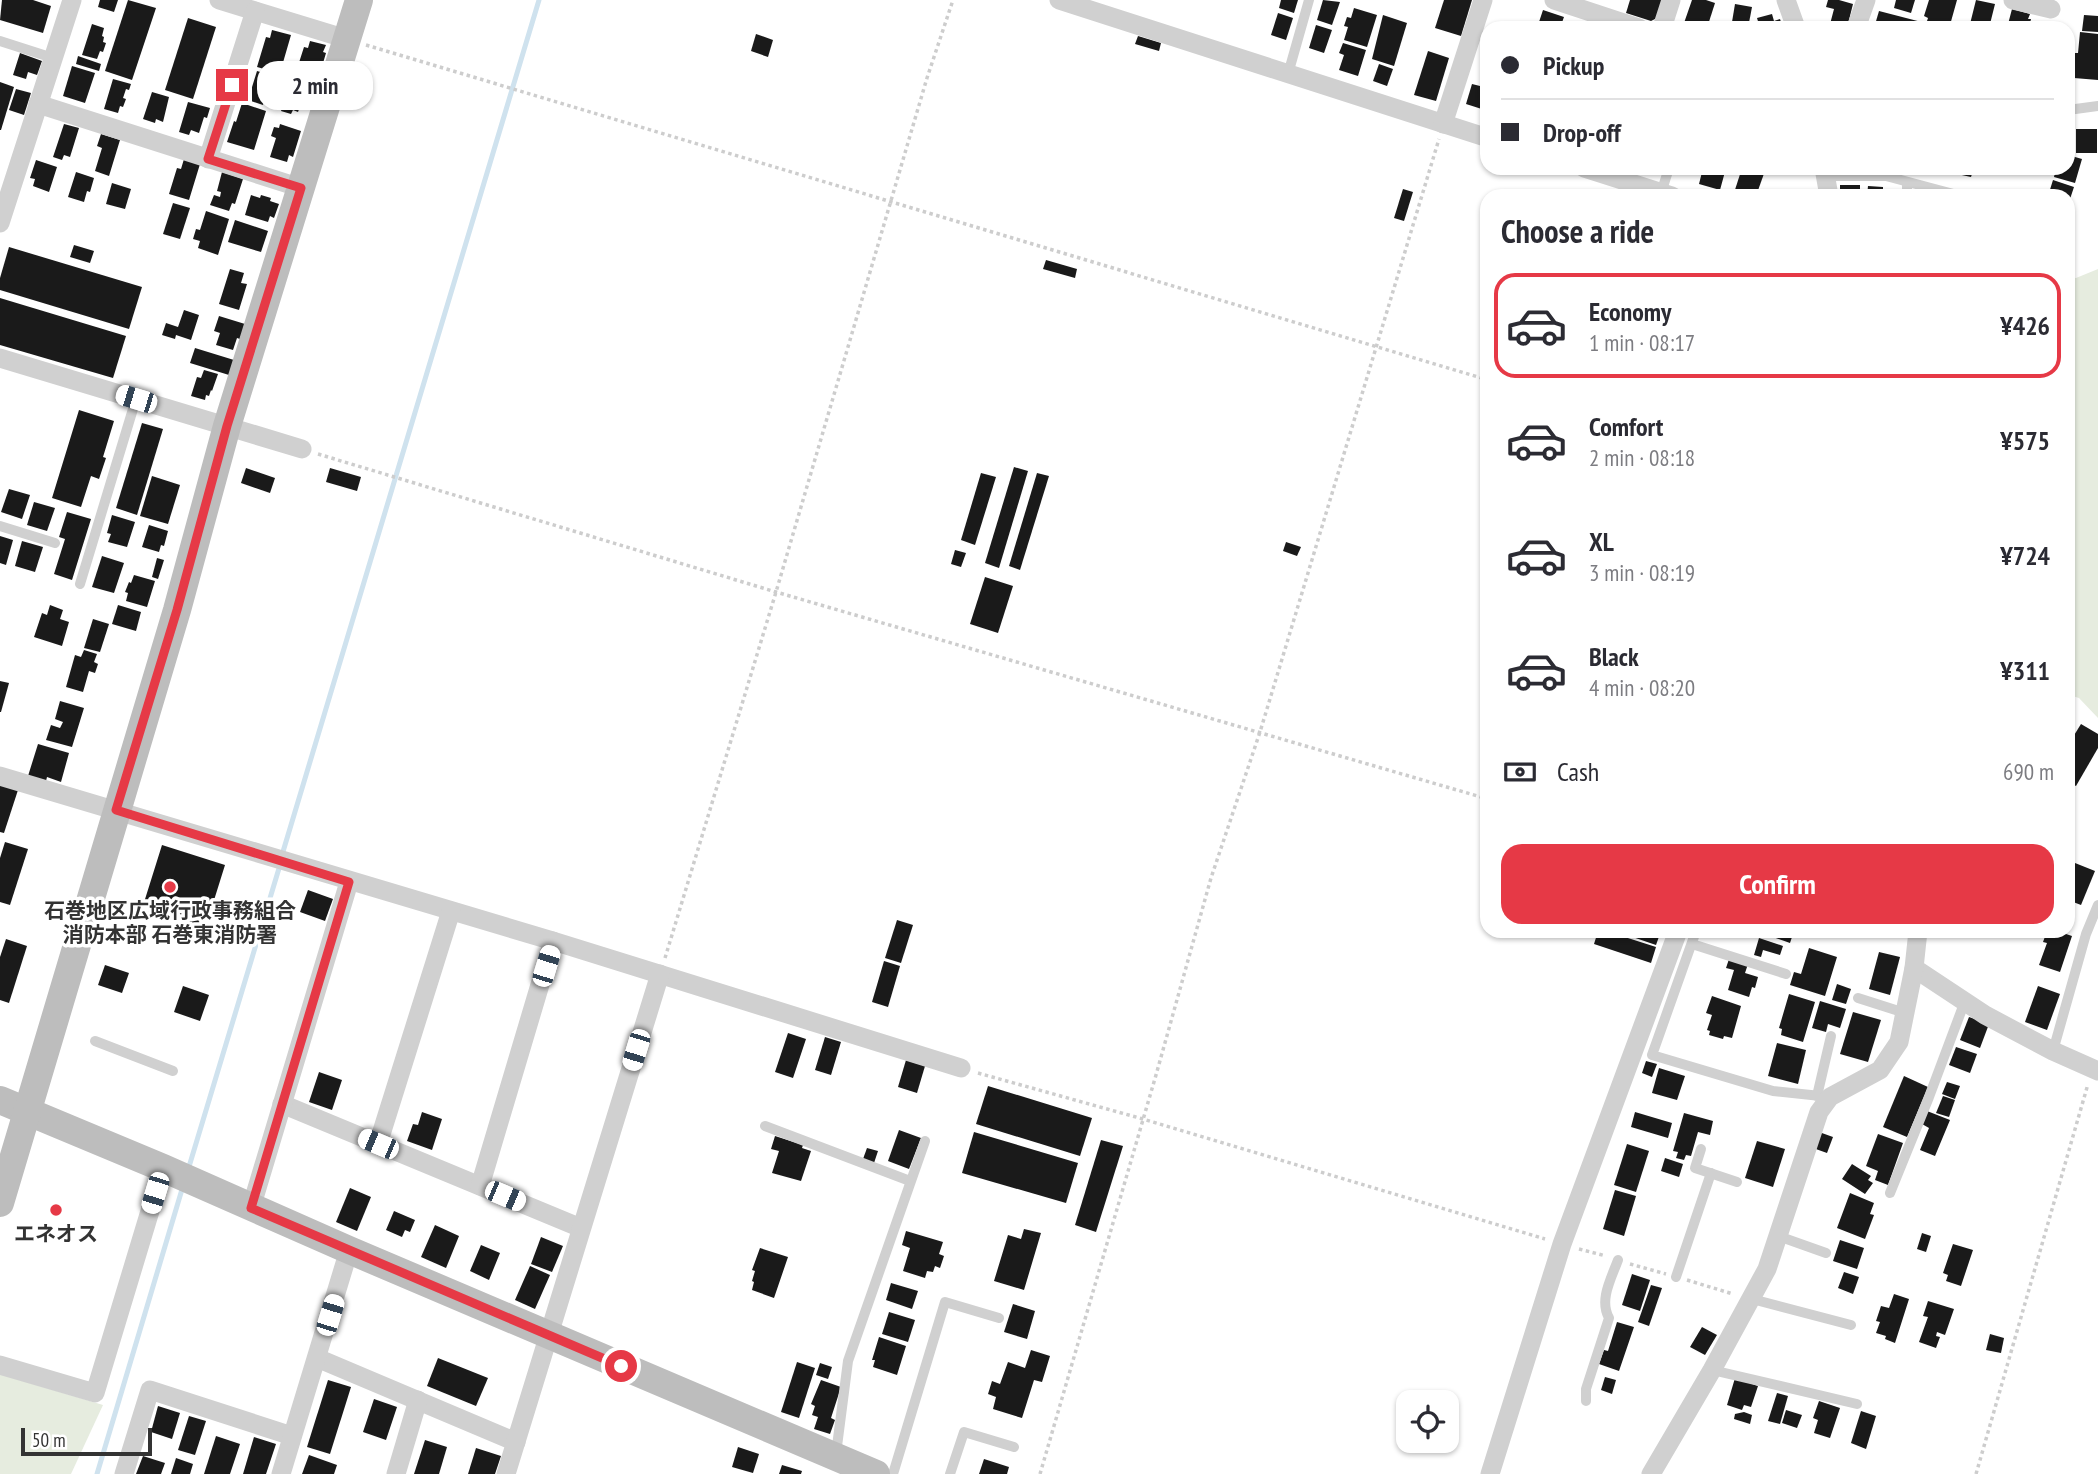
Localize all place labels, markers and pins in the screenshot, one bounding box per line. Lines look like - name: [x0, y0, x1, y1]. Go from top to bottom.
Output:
- marker: 石巻地区広域行政事務組合 消防本部 石巻東消防署: [162, 879, 178, 895]
- place label: 石巻地区広域行政事務組合 消防本部 石巻東消防署: [44, 897, 296, 948]
- marker: エネオス: [48, 1202, 64, 1218]
- place label: エネオス: [14, 1220, 98, 1247]

